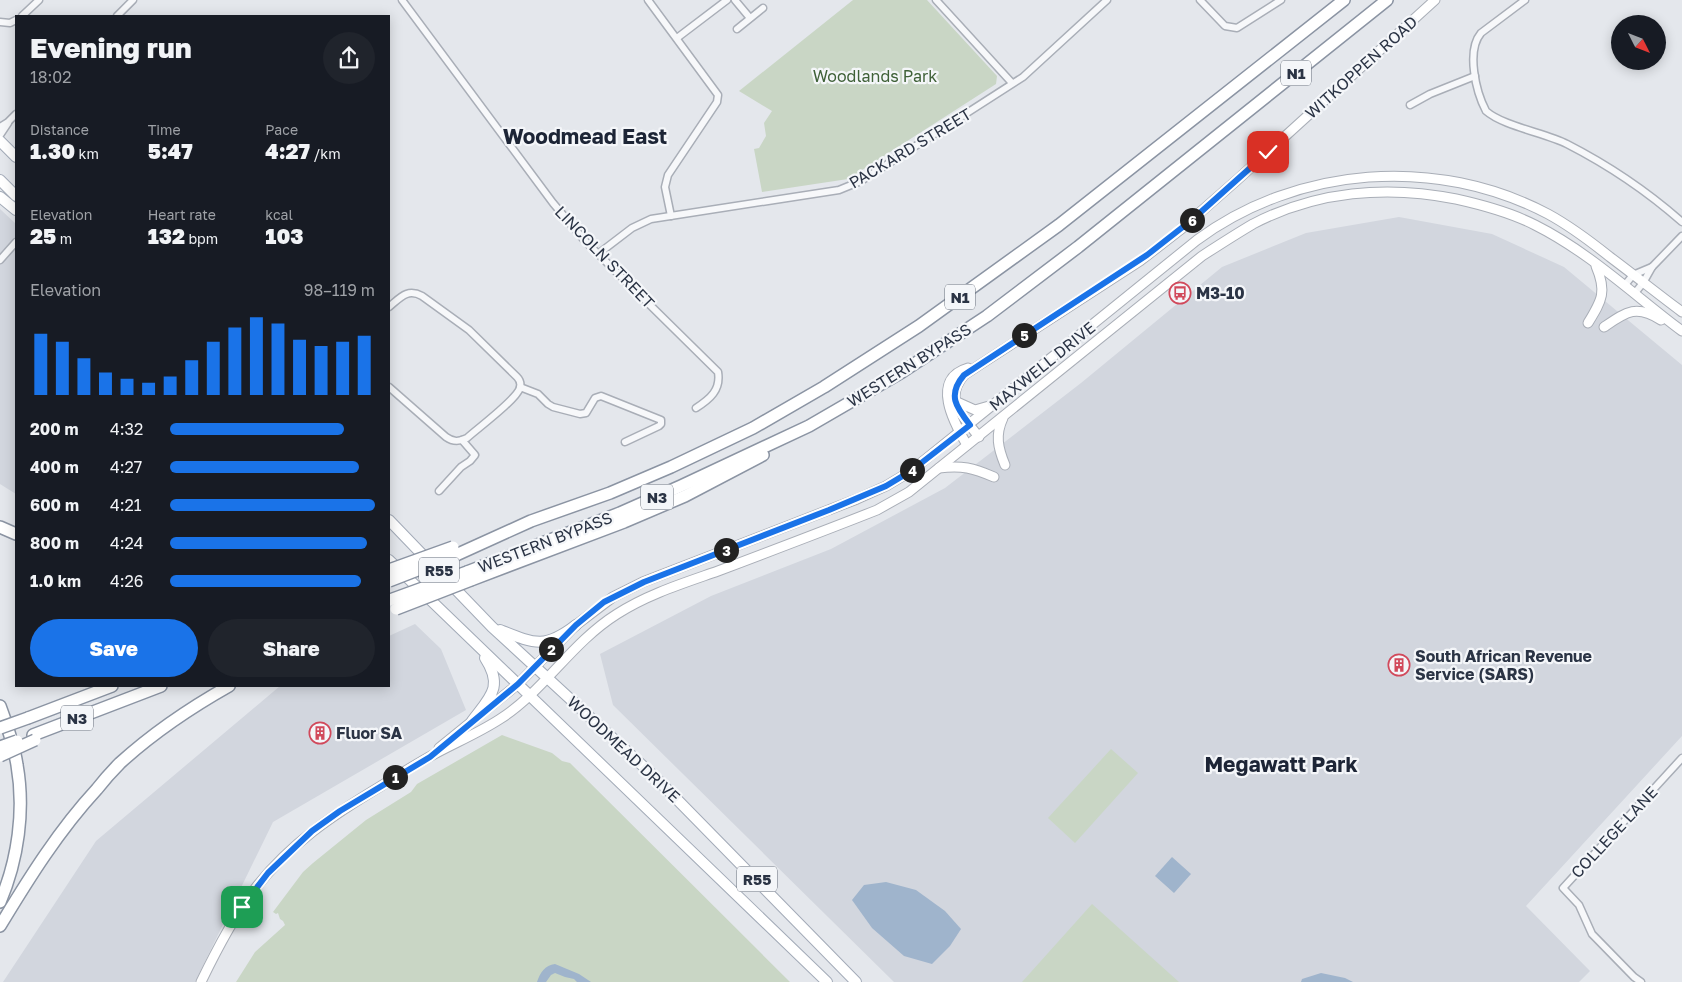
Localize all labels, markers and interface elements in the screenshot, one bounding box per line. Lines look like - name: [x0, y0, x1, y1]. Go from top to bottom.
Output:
- street label: WITKOPPEN ROAD: [1301, 11, 1421, 123]
- north arrow: [1611, 15, 1666, 70]
- map controls: [1611, 15, 1666, 70]
- text: Evening run: [30, 31, 192, 64]
- button: share: [323, 32, 375, 84]
- road number: N1: [1281, 60, 1311, 86]
- park label: Woodlands Park: [813, 66, 937, 86]
- text: 18:02: [30, 67, 72, 87]
- street label: PACKARD STREET: [845, 104, 975, 192]
- text: Distance: [30, 121, 89, 138]
- text: Time: [148, 121, 181, 138]
- text: Pace: [265, 121, 298, 138]
- district label: Woodmead East: [503, 123, 667, 149]
- pin: [1247, 131, 1289, 173]
- text: 1.30: [30, 138, 75, 164]
- text: 5:47: [148, 138, 193, 164]
- text: 4:27: [265, 138, 310, 164]
- icon: check: [1254, 138, 1282, 166]
- text: km: [75, 145, 99, 162]
- text: /km: [310, 145, 341, 162]
- street label: LINCOLN STREET: [551, 202, 659, 312]
- text: Elevation: [30, 206, 92, 223]
- text: Heart rate: [148, 206, 216, 223]
- text: kcal: [265, 206, 293, 223]
- pin: 6: [1180, 208, 1204, 232]
- text: 6: [1188, 212, 1197, 229]
- text: 25: [30, 223, 56, 249]
- text: 132: [148, 223, 185, 249]
- text: 103: [265, 223, 304, 249]
- text: m: [56, 230, 72, 247]
- text: bpm: [185, 230, 218, 247]
- text: Elevation: [30, 280, 101, 300]
- text: 98–119 m: [304, 280, 375, 300]
- bus stop icon: M3-10: [1168, 281, 1192, 305]
- place label: M3-10: [1196, 283, 1245, 303]
- road number: N1: [945, 284, 975, 310]
- street label: MAXWELL DRIVE: [985, 317, 1099, 415]
- street label: WESTERN BYPASS: [843, 319, 975, 411]
- pin: 5: [1012, 322, 1036, 348]
- text: 5: [1020, 327, 1029, 344]
- text: 200 m: [30, 419, 79, 439]
- text: 4:32: [110, 419, 143, 439]
- text: 400 m: [30, 457, 79, 477]
- text: 4:27: [110, 457, 142, 477]
- pin: 4: [900, 458, 924, 482]
- text: 4: [908, 462, 917, 479]
- road number: N3: [641, 484, 673, 510]
- text: 600 m: [30, 495, 79, 515]
- text: 4:21: [110, 495, 142, 515]
- street label: WESTERN BYPASS: [475, 507, 615, 577]
- text: 800 m: [30, 533, 79, 553]
- text: 4:24: [110, 533, 144, 553]
- pin: 3: [714, 538, 738, 562]
- text: 3: [722, 542, 731, 559]
- road number: R55: [419, 558, 459, 582]
- text: 1.0 km: [30, 571, 81, 591]
- text: 4:26: [110, 571, 144, 591]
- button: Save: [30, 619, 198, 677]
- button: Share: [208, 619, 375, 677]
- pin: 2: [538, 636, 564, 662]
- text: 2: [547, 641, 556, 658]
- place label: South African Revenue Service (SARS): [1415, 646, 1592, 684]
- building icon: South African Revenue Service (SARS): [1387, 653, 1411, 677]
- street label: WOODMEAD DRIVE: [563, 692, 685, 806]
- road number: N3: [61, 706, 93, 730]
- building icon: Fluor SA: [308, 721, 332, 745]
- place label: Fluor SA: [336, 723, 403, 743]
- district label: Megawatt Park: [1204, 751, 1358, 777]
- pin: 1: [382, 764, 408, 790]
- text: 1: [392, 769, 399, 786]
- street label: COLLEGE LANE: [1566, 782, 1662, 882]
- road number: R55: [737, 866, 777, 892]
- pin: [221, 886, 263, 928]
- icon: arrive: [228, 893, 256, 921]

